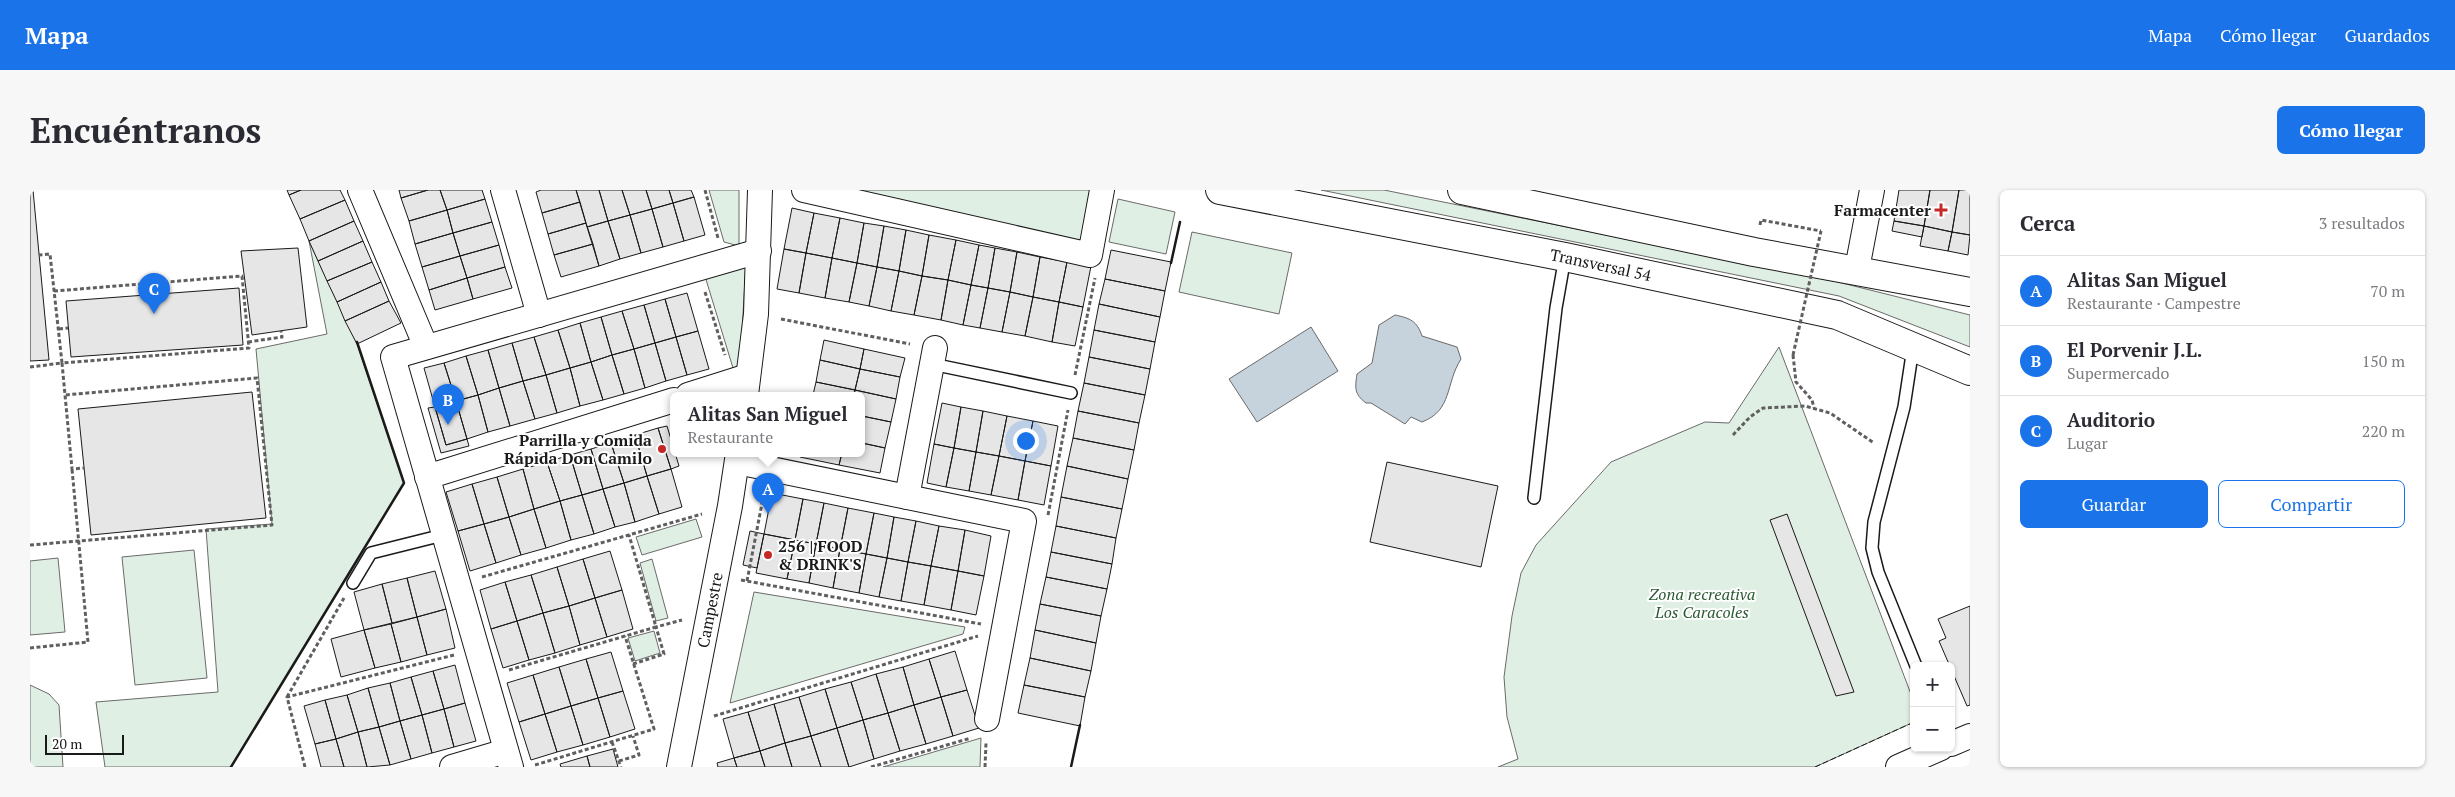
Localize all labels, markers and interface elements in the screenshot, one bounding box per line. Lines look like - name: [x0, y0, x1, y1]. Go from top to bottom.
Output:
- text: Mapa: [25, 19, 89, 51]
- text: Mapa: [2148, 23, 2192, 47]
- text: Cómo llegar: [2220, 23, 2316, 47]
- text: Guardados: [2344, 23, 2430, 47]
- button: Cómo llegar: [2277, 106, 2425, 154]
- text: Encuéntranos: [30, 107, 261, 153]
- place label: Farmacenter: [1834, 199, 1931, 221]
- marker: Farmacenter: [1935, 204, 1947, 216]
- text: Cerca: [2020, 209, 2075, 237]
- text: 3 resultados: [2319, 212, 2405, 234]
- street label: Transversal 54: [1548, 243, 1654, 286]
- text: Alitas San Miguel: [2067, 267, 2227, 292]
- pin: C: [138, 273, 170, 314]
- text: A: [2030, 280, 2042, 302]
- text: 70 m: [2370, 280, 2405, 302]
- text: Restaurante · Campestre: [2067, 292, 2241, 314]
- text: El Porvenir J.L.: [2067, 337, 2202, 362]
- text: B: [2031, 350, 2041, 372]
- text: 150 m: [2362, 350, 2405, 372]
- text: Supermercado: [2067, 362, 2169, 384]
- pin: B: [432, 384, 464, 425]
- popup: [670, 392, 865, 457]
- text: Alitas San Miguel: [688, 401, 847, 426]
- text: Auditorio: [2067, 407, 2155, 432]
- text: C: [2031, 420, 2041, 442]
- text: 220 m: [2362, 420, 2405, 442]
- text: Restaurante: [688, 426, 773, 448]
- your location: [1013, 428, 1039, 454]
- place label: Parrilla y Comida Rápida Don Camilo: [504, 429, 652, 469]
- text: Lugar: [2067, 432, 2108, 454]
- marker: Parrilla y Comida Rápida Don Camilo: [656, 443, 668, 455]
- pin: A: [752, 473, 784, 514]
- button: Guardar: [2020, 480, 2208, 528]
- button: Compartir: [2218, 480, 2405, 528]
- place label: 256 | FOOD & DRINK'S: [778, 535, 863, 575]
- marker: 256 | FOOD & DRINK'S: [762, 549, 774, 561]
- street label: Campestre: [692, 570, 728, 650]
- park label: Zona recreativa Los Caracoles: [1649, 583, 1755, 623]
- map controls: [1910, 662, 1955, 752]
- button: +: [1910, 662, 1955, 707]
- button: −: [1910, 707, 1955, 752]
- scale bar: [45, 732, 124, 755]
- text: 20 m: [52, 734, 82, 753]

